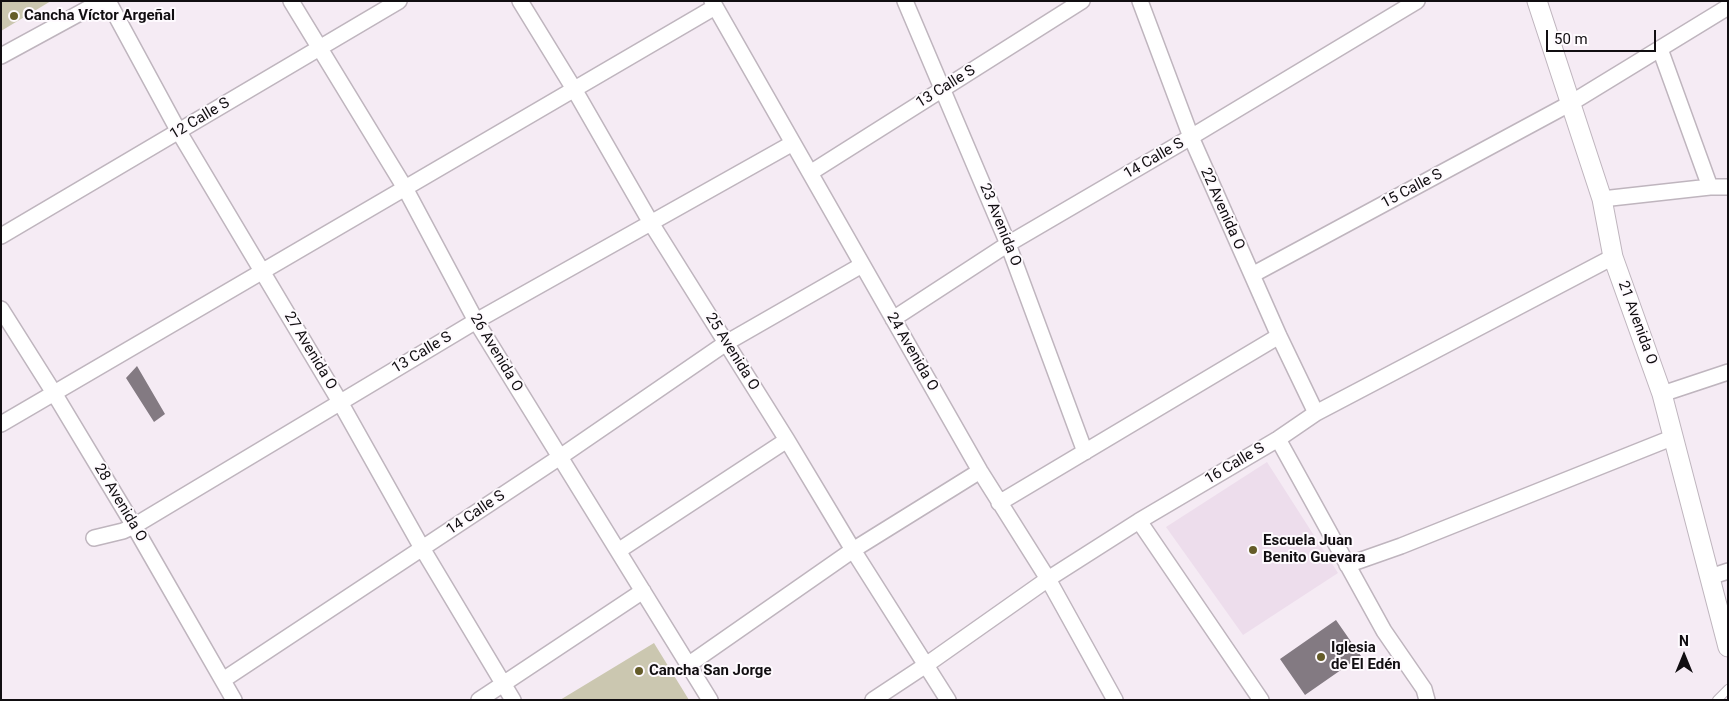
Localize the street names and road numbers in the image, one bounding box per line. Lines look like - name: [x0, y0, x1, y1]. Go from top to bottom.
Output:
- street label: 13 Calle S: [913, 62, 979, 112]
- street label: 12 Calle S: [167, 94, 233, 144]
- street label: 14 Calle S: [1121, 135, 1187, 183]
- street label: 22 Avenida O: [1196, 165, 1248, 253]
- street label: 15 Calle S: [1378, 165, 1446, 213]
- street label: 23 Avenida O: [975, 181, 1025, 269]
- street label: 21 Avenida O: [1614, 279, 1660, 367]
- street label: 27 Avenida O: [280, 309, 340, 393]
- street label: 25 Avenida O: [701, 310, 763, 394]
- street label: 24 Avenida O: [882, 310, 942, 394]
- street label: 26 Avenida O: [466, 311, 526, 395]
- street label: 13 Calle S: [389, 328, 455, 378]
- street label: 16 Calle S: [1202, 439, 1268, 489]
- street label: 28 Avenida O: [90, 461, 150, 545]
- street label: 14 Calle S: [443, 487, 509, 539]

